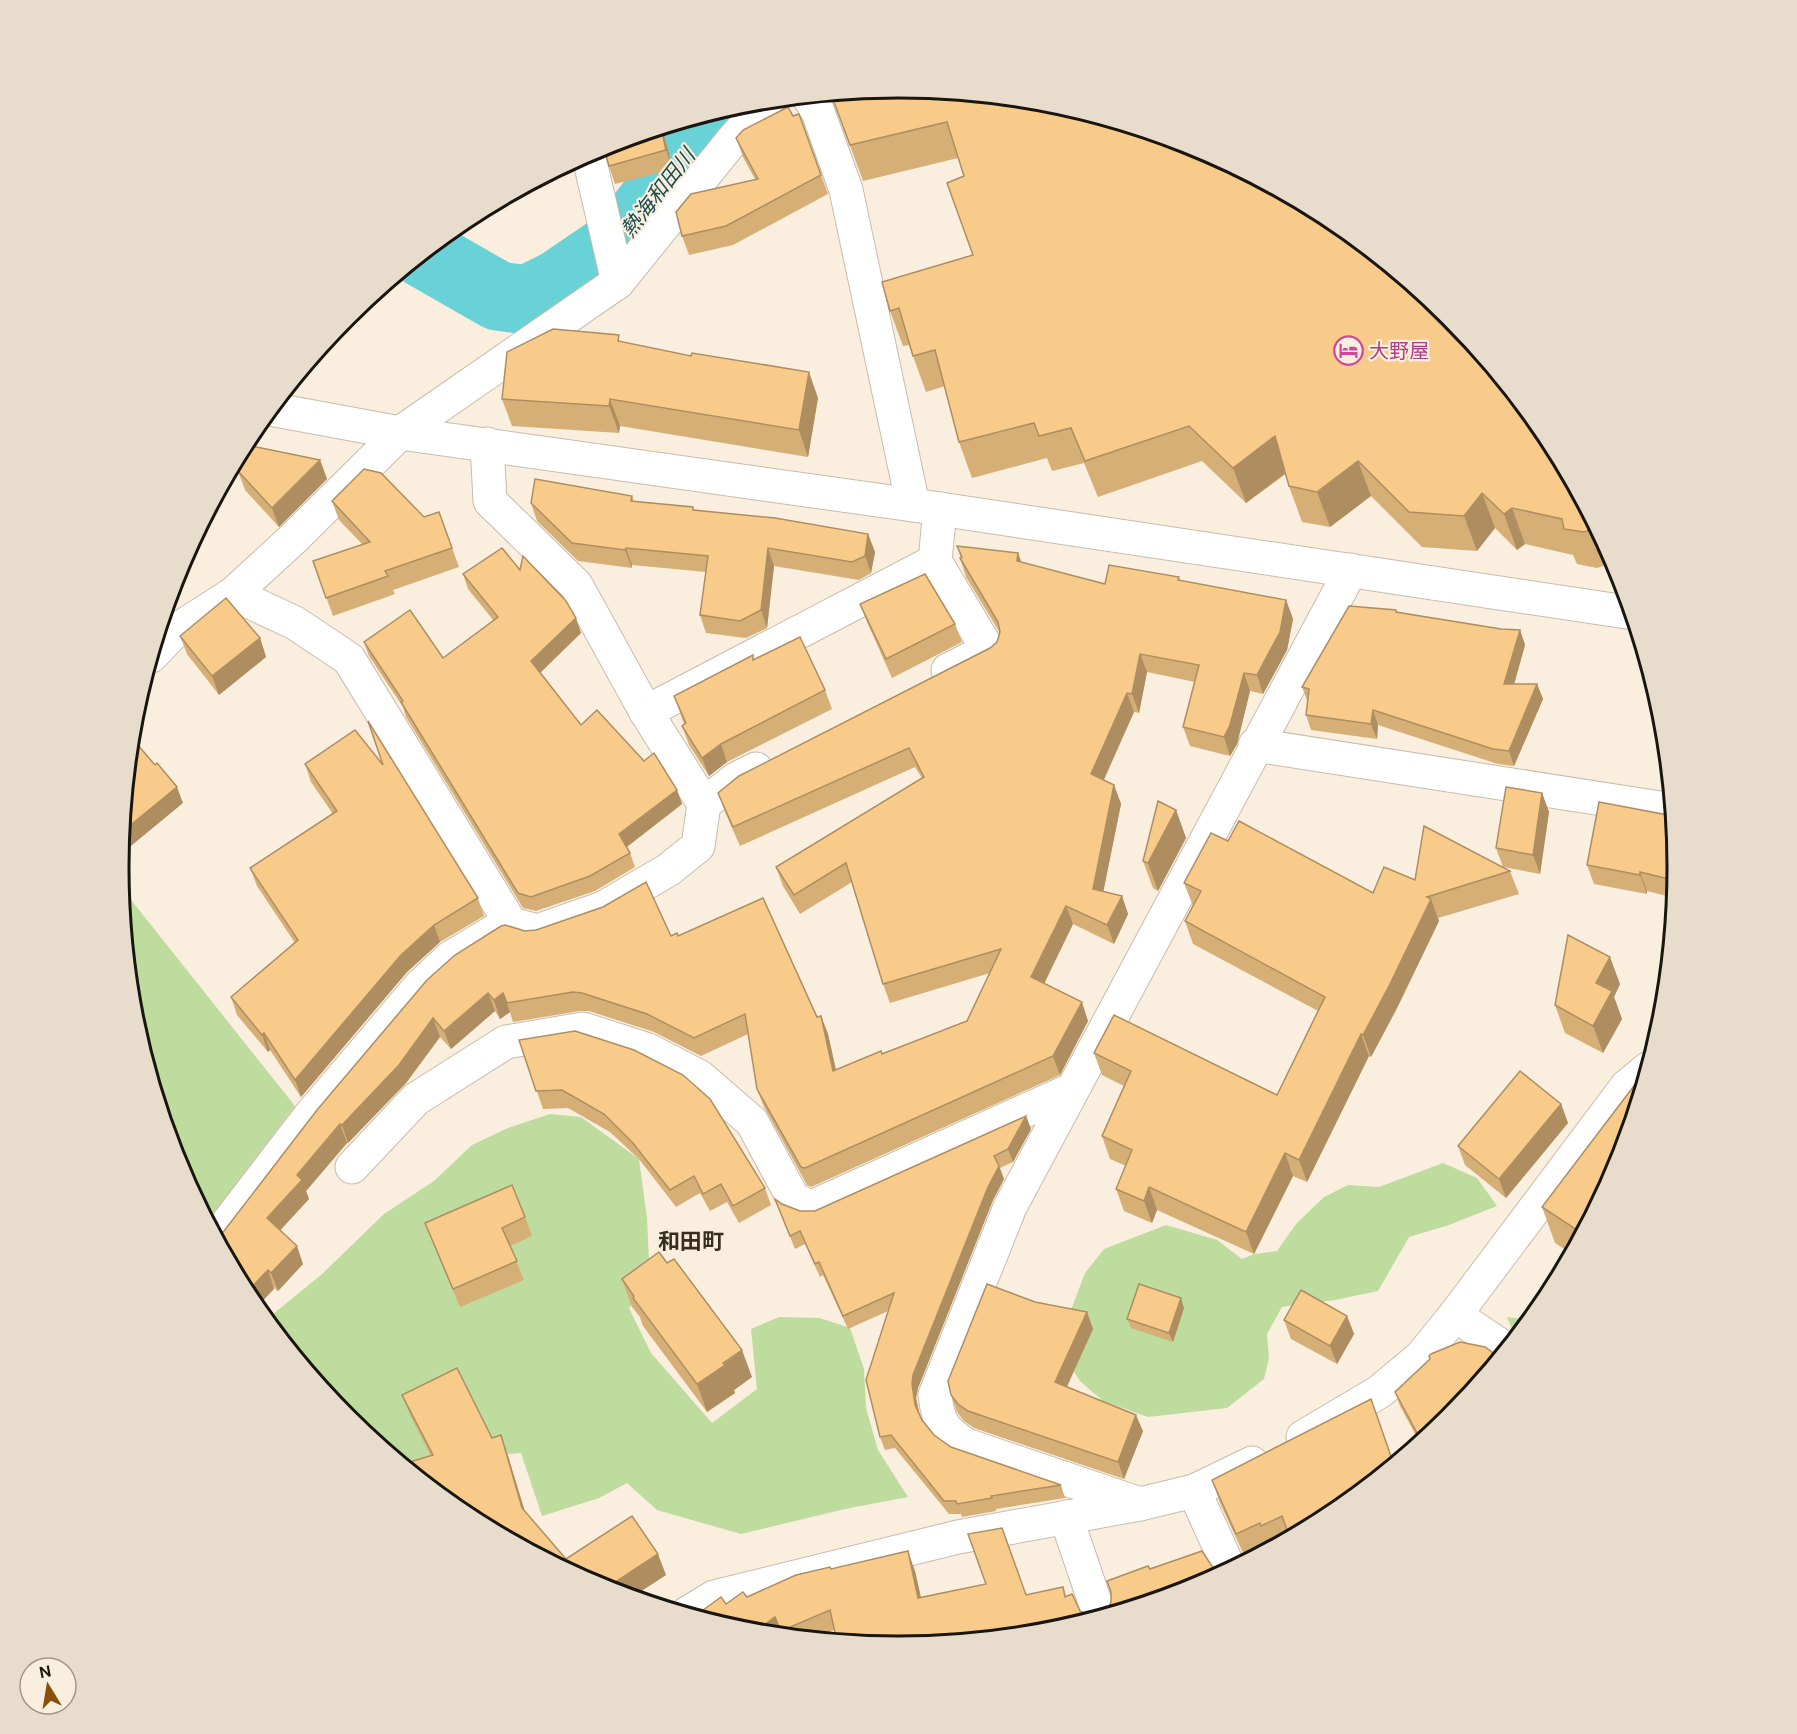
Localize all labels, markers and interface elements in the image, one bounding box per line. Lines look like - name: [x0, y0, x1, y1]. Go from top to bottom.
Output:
- water label: 熱海和田川: [615, 141, 703, 243]
- hotel icon: 大野屋: [1332, 335, 1364, 367]
- place label: 大野屋: [1369, 338, 1429, 364]
- district label: 和田町: [658, 1227, 724, 1256]
- north arrow: [18, 1656, 78, 1716]
- text: N: [38, 1660, 53, 1683]

